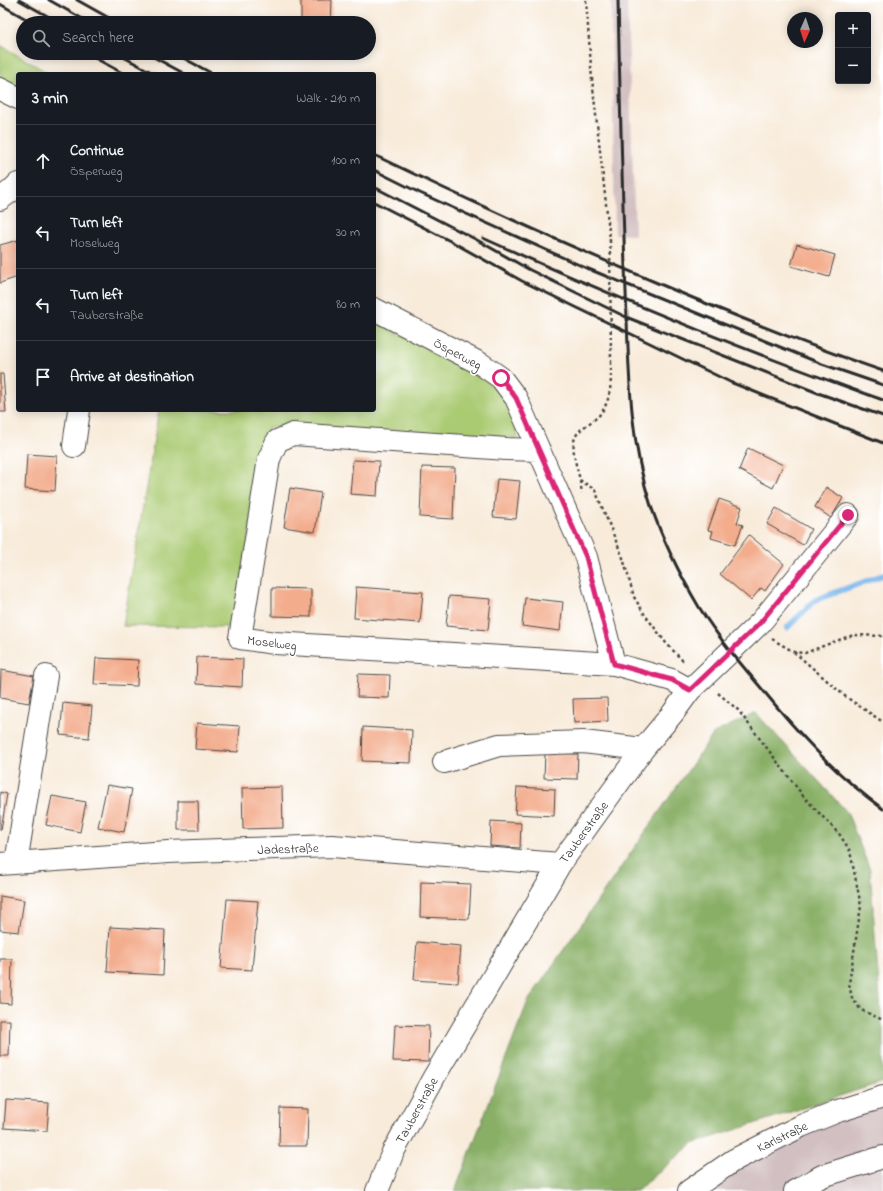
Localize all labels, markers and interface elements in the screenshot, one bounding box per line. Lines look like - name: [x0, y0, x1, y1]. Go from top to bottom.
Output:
- north arrow: [787, 12, 823, 48]
- map controls: [835, 12, 871, 84]
- button: +: [835, 12, 871, 48]
- search box: [16, 16, 376, 60]
- icon: search: [30, 27, 52, 49]
- text: Search here: [62, 27, 134, 49]
- button: −: [835, 48, 871, 84]
- text: 3 min: [32, 86, 68, 111]
- text: Walk · 210 m: [296, 89, 360, 108]
- text: Continue: [70, 140, 124, 162]
- icon: ahead: [32, 150, 54, 172]
- text: 100 m: [331, 151, 360, 170]
- text: Ösperweg: [70, 162, 122, 181]
- text: Turn left: [70, 212, 123, 234]
- icon: left: [32, 222, 54, 244]
- text: 30 m: [336, 223, 360, 242]
- text: Moselweg: [70, 234, 119, 253]
- text: Turn left: [70, 284, 123, 306]
- icon: left: [32, 294, 54, 316]
- text: 80 m: [336, 295, 360, 314]
- text: Tauberstraße: [70, 306, 143, 325]
- street label: Ösperweg: [429, 334, 485, 376]
- icon: arrive: [32, 366, 54, 388]
- text: Arrive at destination: [70, 366, 194, 388]
- route start: [492, 369, 510, 387]
- route end: [839, 506, 857, 524]
- street label: Moselweg: [246, 631, 298, 657]
- street label: Tauberstraße: [555, 798, 614, 868]
- street label: Jadestraße: [257, 839, 319, 860]
- street label: Tauberstraße: [391, 1074, 443, 1147]
- street label: Karlstraße: [754, 1117, 811, 1158]

